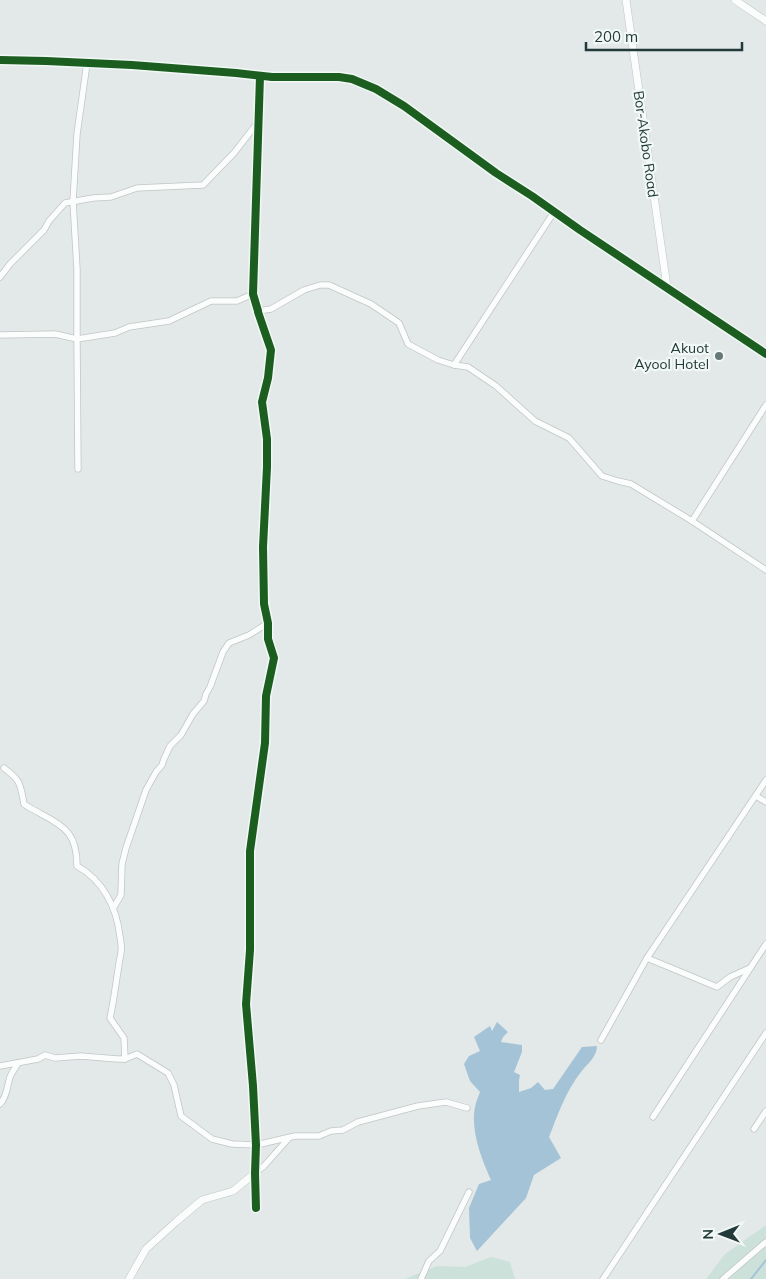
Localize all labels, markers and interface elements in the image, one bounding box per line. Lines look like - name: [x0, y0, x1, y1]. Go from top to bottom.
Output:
- scale bar: [586, 20, 742, 52]
- text: 200 m: [594, 27, 638, 46]
- street label: Bor-Akobo Road: [630, 89, 662, 199]
- place label: Akuot Ayool Hotel: [634, 339, 709, 373]
- marker: Akuot Ayool Hotel: [713, 350, 725, 362]
- north arrow: [696, 1209, 746, 1259]
- text: N: [699, 1229, 717, 1240]

